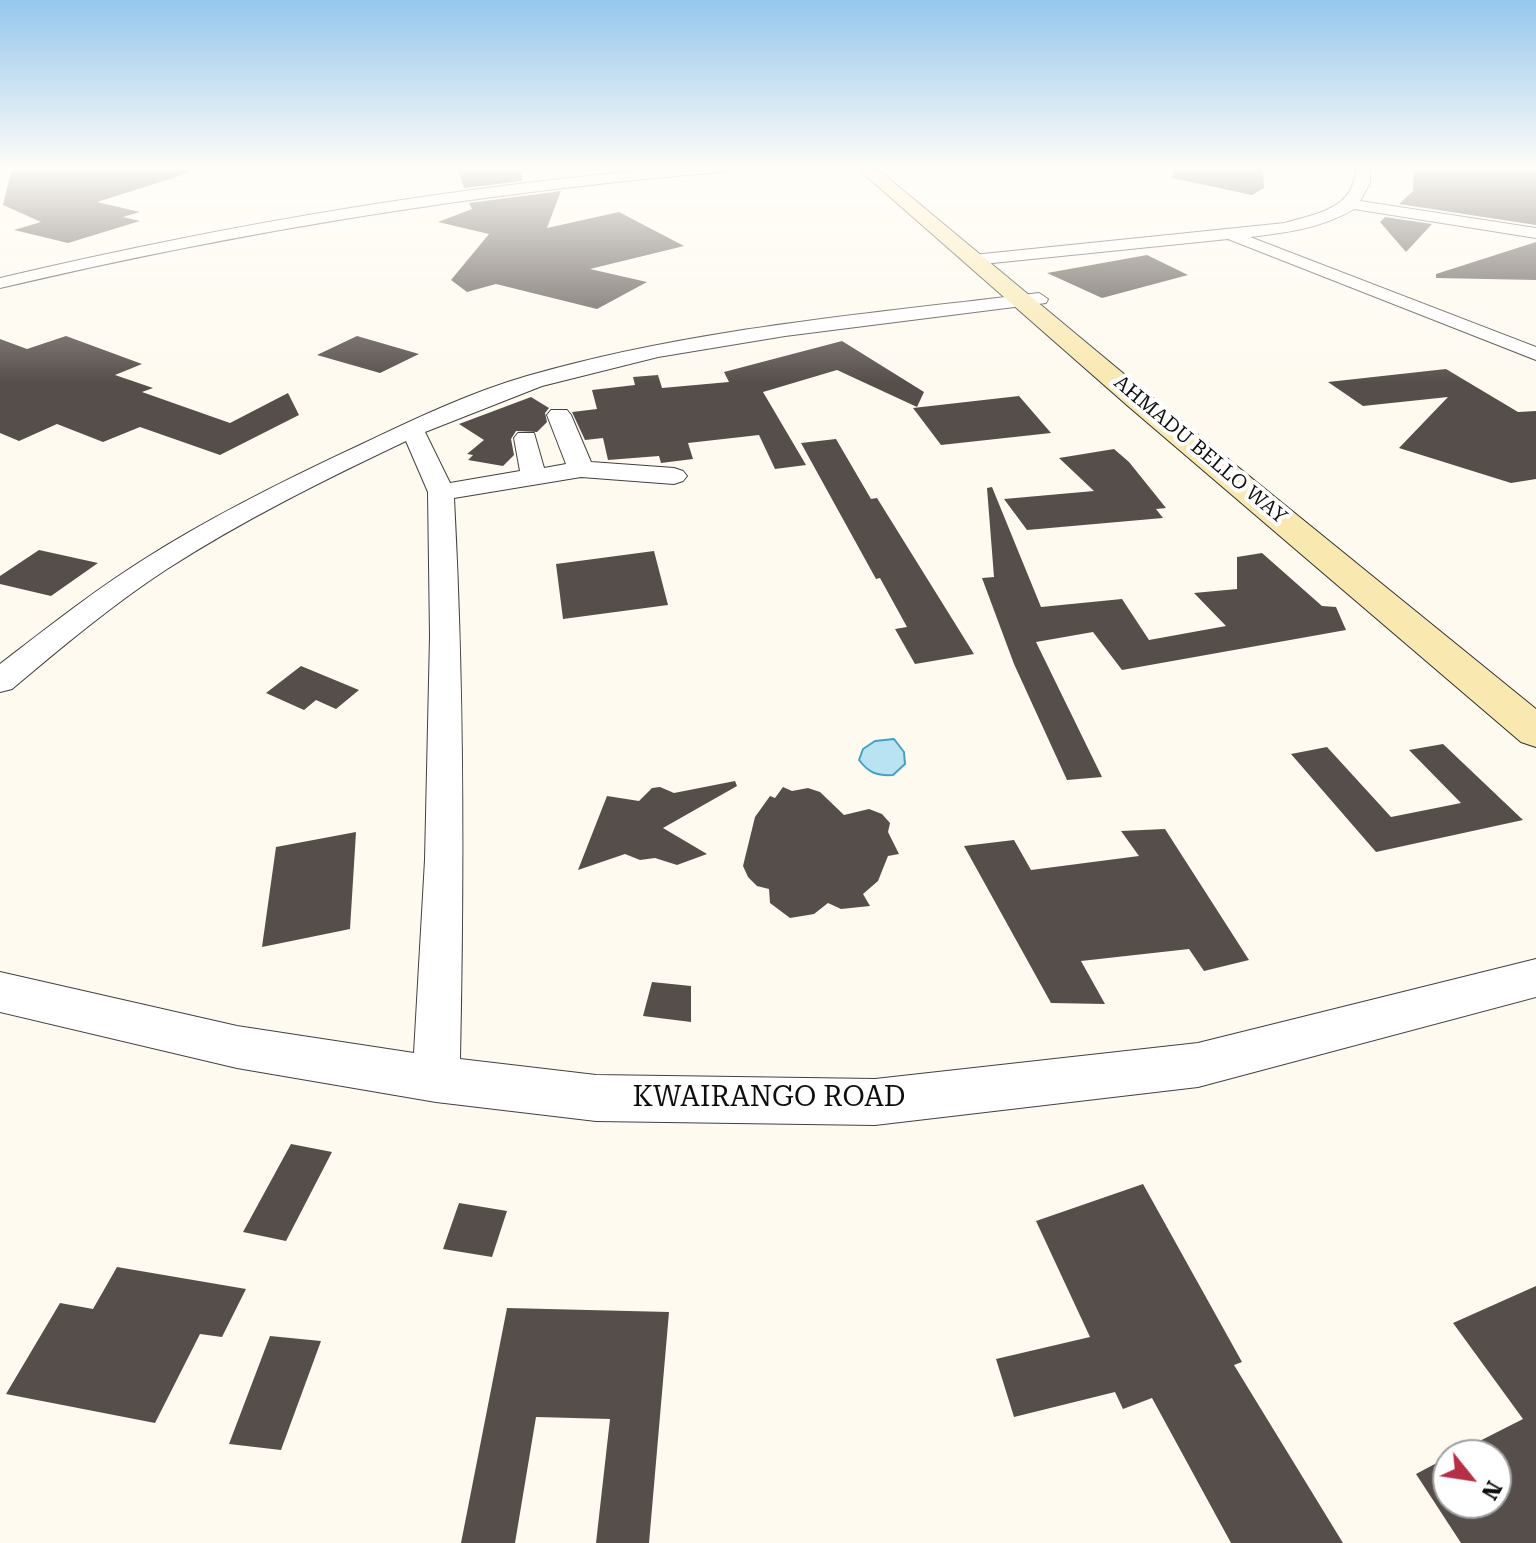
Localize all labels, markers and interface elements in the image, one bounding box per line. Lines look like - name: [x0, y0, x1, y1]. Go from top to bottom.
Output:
- street label: AHMADU BELLO WAY: [1109, 371, 1291, 529]
- street label: KWAIRANGO ROAD: [633, 1081, 905, 1115]
- north arrow: [1432, 1439, 1512, 1519]
- text: N: [1476, 1477, 1507, 1504]

